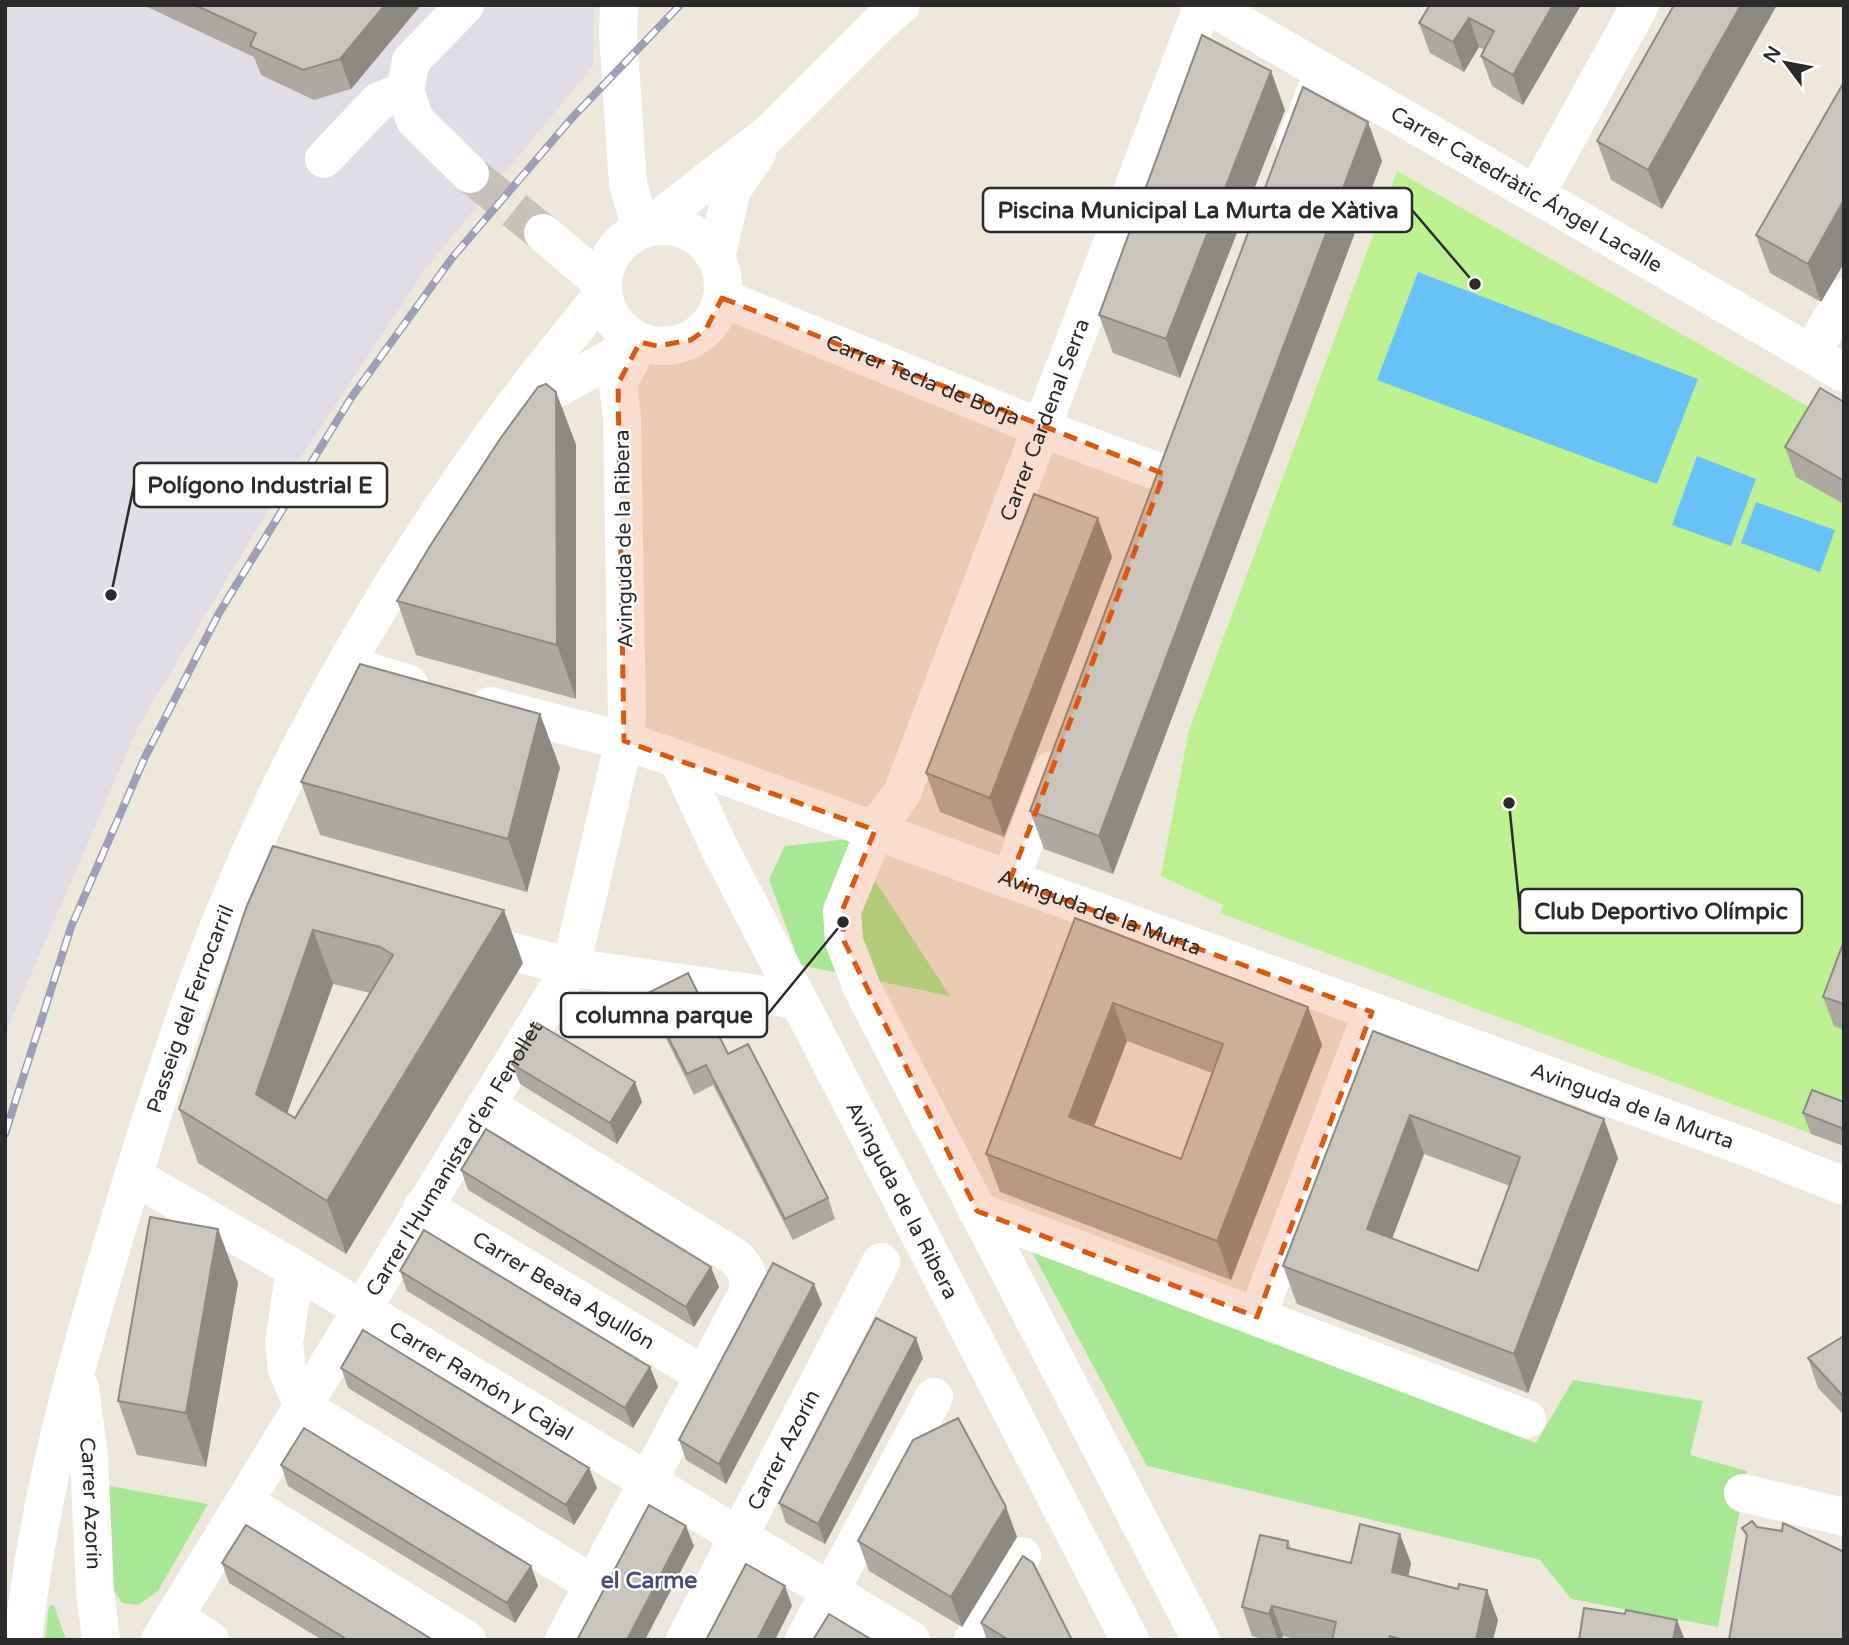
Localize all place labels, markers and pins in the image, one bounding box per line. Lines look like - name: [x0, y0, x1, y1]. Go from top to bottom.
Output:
- callout: Piscina Municipal La Murta de Xàtiva: [983, 188, 1412, 232]
- callout: Polígono Industrial E: [134, 463, 387, 507]
- callout: Club Deportivo Olímpic: [1520, 889, 1802, 933]
- callout: columna parque: [561, 993, 767, 1037]

